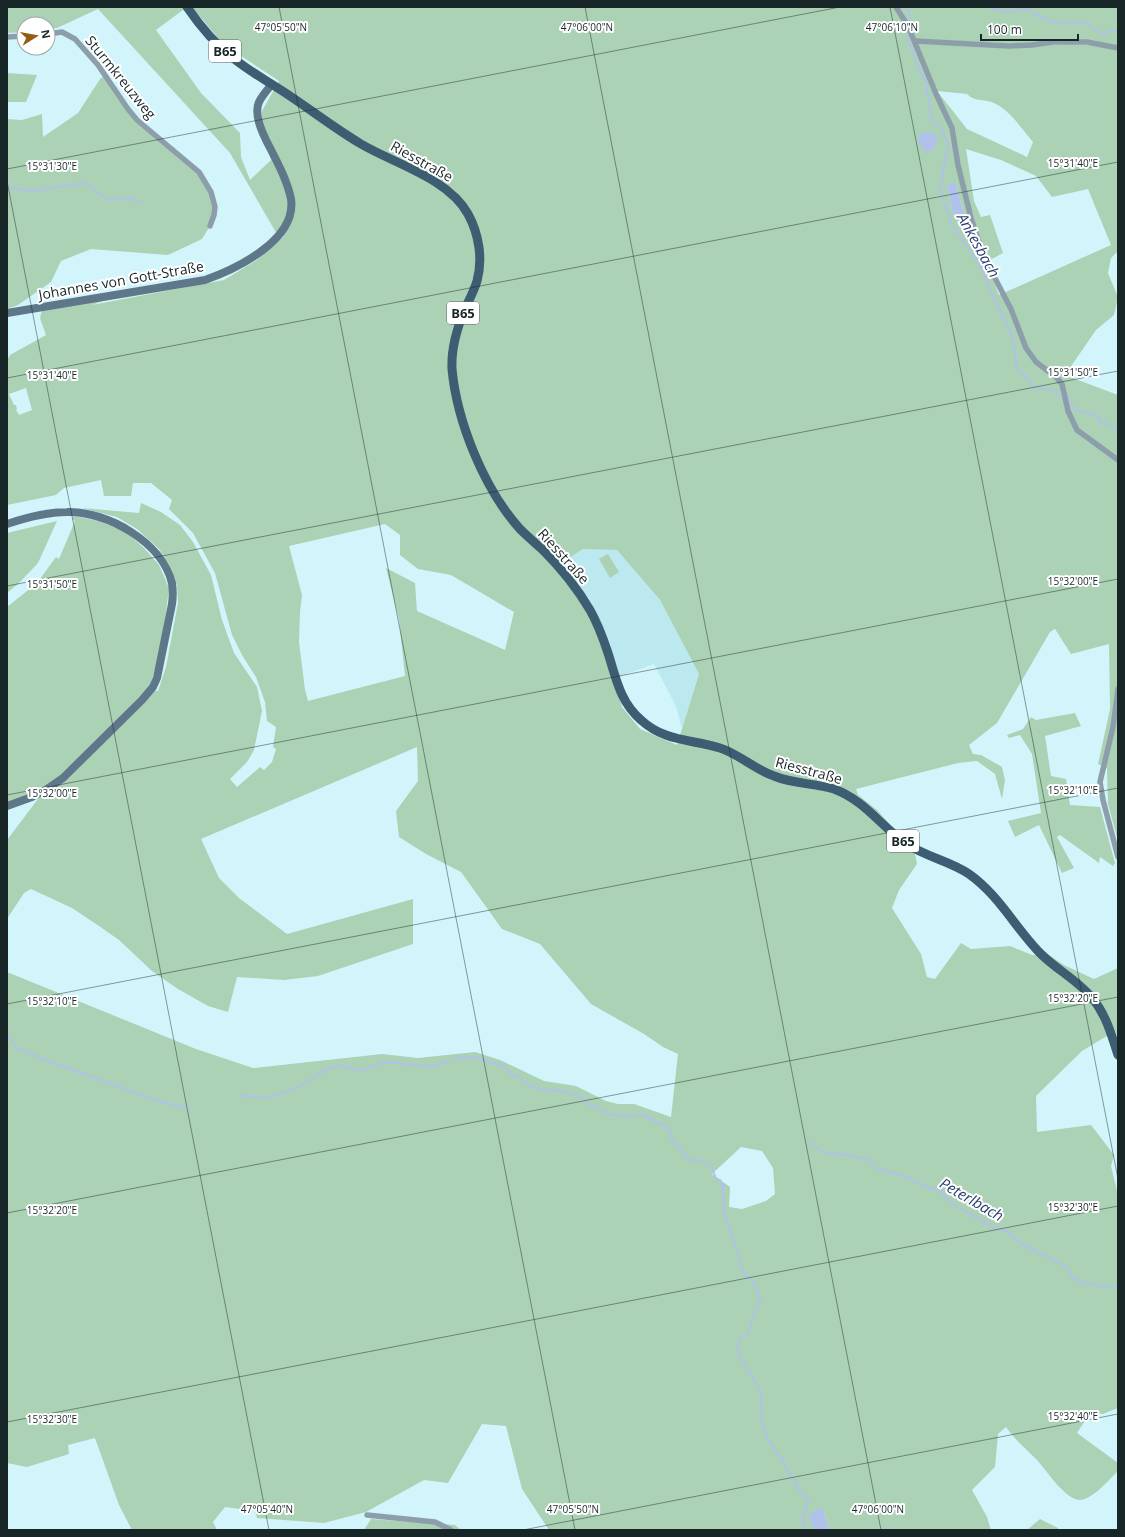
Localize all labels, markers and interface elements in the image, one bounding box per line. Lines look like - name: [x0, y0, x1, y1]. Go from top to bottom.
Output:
- north arrow: [16, 16, 56, 56]
- scale bar: [981, 16, 1078, 42]
- text: 47°05'50"N: [255, 20, 307, 34]
- text: 47°06'00"N: [561, 20, 613, 34]
- text: 47°06'10"N: [866, 20, 918, 34]
- text: 100 m: [987, 21, 1022, 38]
- text: N: [38, 28, 55, 40]
- street label: Sturmkreuzweg: [81, 31, 161, 123]
- road number: B65: [209, 40, 241, 62]
- street label: Riesstraße: [387, 136, 457, 186]
- text: 15°31'40"E: [1048, 156, 1098, 170]
- text: 15°31'30"E: [27, 159, 77, 173]
- water label: Ankesbach: [953, 208, 1005, 281]
- street label: Johannes von Gott-Straße: [35, 256, 205, 304]
- road number: B65: [447, 302, 479, 324]
- text: 15°31'50"E: [1048, 365, 1098, 379]
- text: 15°31'40"E: [27, 368, 77, 382]
- street label: Riesstraße: [534, 524, 594, 588]
- text: 15°32'00"E: [1048, 574, 1098, 588]
- text: 15°31'50"E: [27, 577, 77, 591]
- street label: Riesstraße: [773, 752, 845, 788]
- text: 15°32'10"E: [1048, 783, 1098, 797]
- text: 15°32'00"E: [27, 786, 77, 800]
- road number: B65: [887, 830, 919, 852]
- text: 15°32'20"E: [1048, 991, 1098, 1005]
- text: 15°32'10"E: [27, 994, 77, 1008]
- water label: Peterlbach: [936, 1173, 1008, 1225]
- text: 15°32'30"E: [1048, 1200, 1098, 1214]
- text: 15°32'20"E: [27, 1203, 77, 1217]
- text: 15°32'40"E: [1048, 1409, 1098, 1423]
- text: 15°32'30"E: [27, 1412, 77, 1426]
- text: 47°05'40"N: [241, 1502, 293, 1516]
- text: 47°05'50"N: [547, 1502, 599, 1516]
- text: 47°06'00"N: [852, 1502, 904, 1516]

